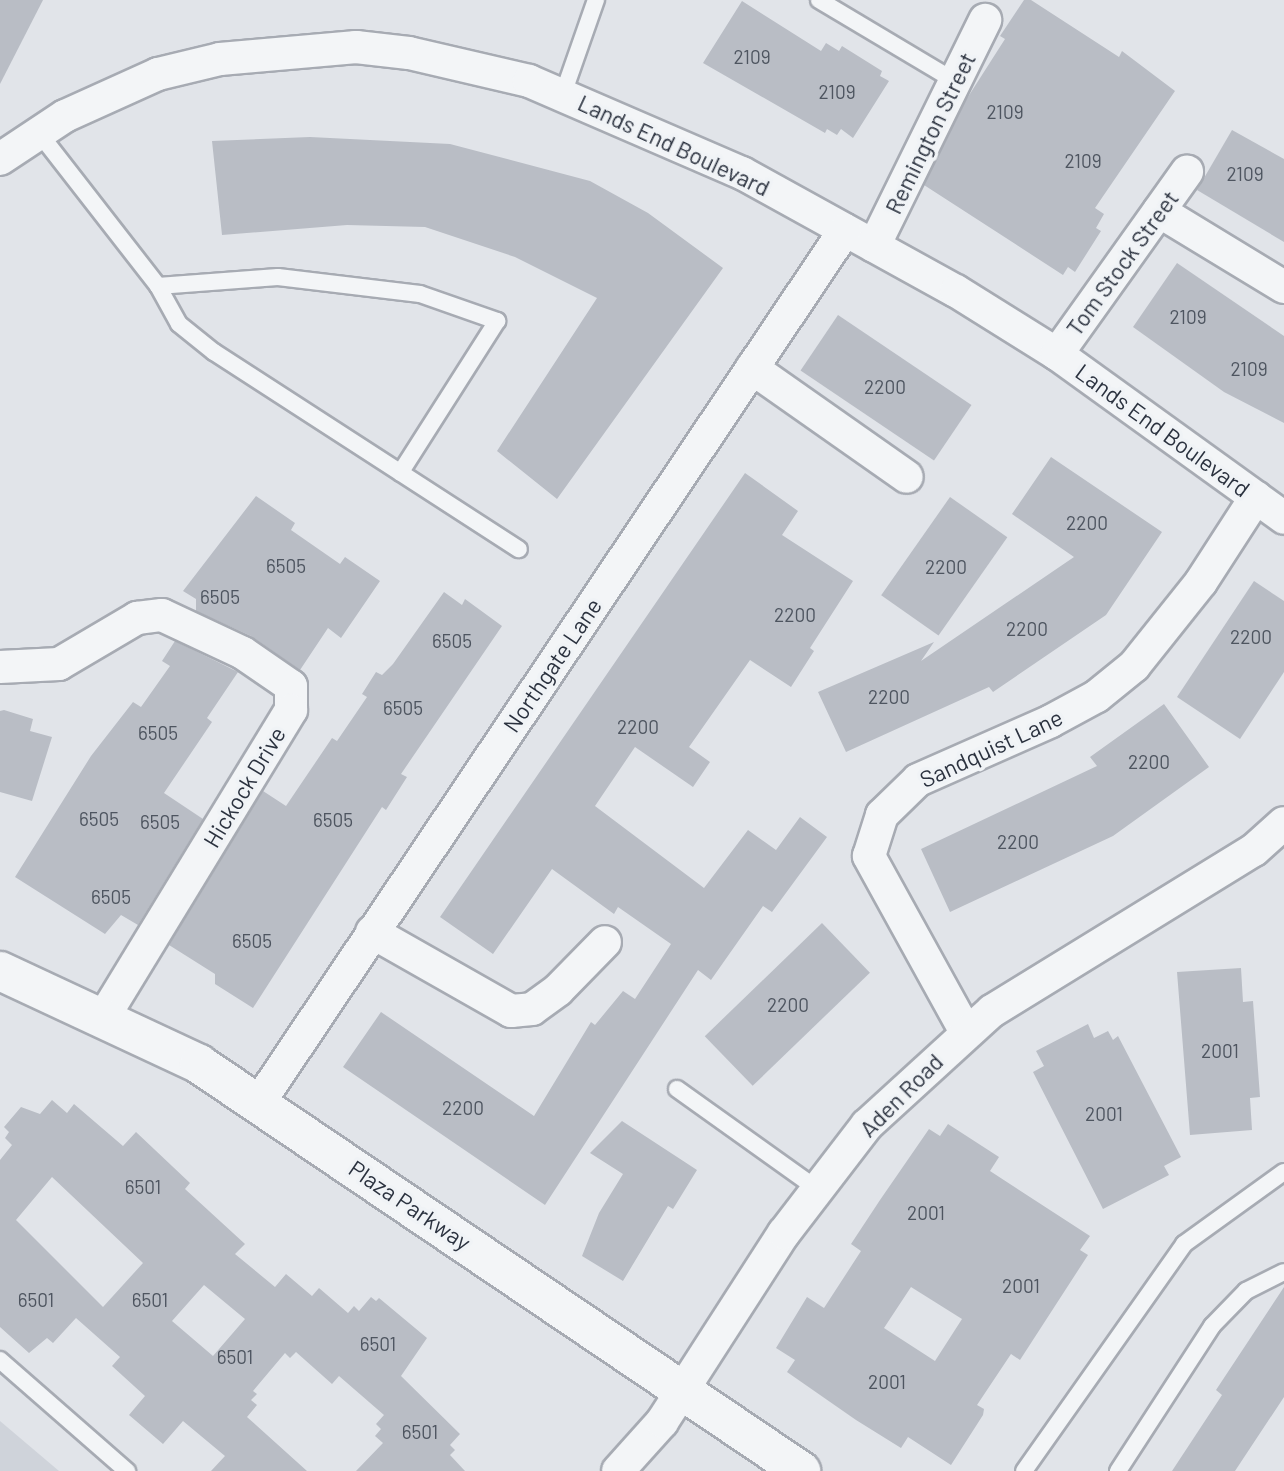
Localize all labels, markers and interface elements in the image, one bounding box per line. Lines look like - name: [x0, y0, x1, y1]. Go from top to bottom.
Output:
- house number: 2109: [733, 46, 771, 68]
- street label: Remington Street: [879, 48, 981, 218]
- house number: 2109: [818, 81, 856, 103]
- street label: Lands End Boulevard: [574, 88, 774, 202]
- house number: 2109: [986, 101, 1024, 123]
- house number: 2109: [1064, 150, 1102, 172]
- house number: 2109: [1226, 163, 1264, 185]
- street label: Tom Stock Street: [1060, 185, 1184, 341]
- house number: 2109: [1169, 306, 1207, 328]
- street label: Lands End Boulevard: [1071, 358, 1255, 502]
- house number: 2109: [1230, 358, 1268, 380]
- house number: 2200: [864, 376, 906, 398]
- house number: 2200: [1066, 512, 1108, 534]
- house number: 6505: [266, 555, 306, 577]
- house number: 2200: [925, 556, 967, 578]
- house number: 6505: [200, 586, 240, 608]
- street label: Northgate Lane: [497, 593, 607, 737]
- house number: 2200: [774, 604, 816, 626]
- house number: 2200: [1006, 618, 1048, 640]
- house number: 2200: [1230, 626, 1272, 648]
- house number: 6505: [432, 630, 472, 652]
- house number: 2200: [868, 686, 910, 708]
- house number: 6505: [383, 697, 423, 719]
- street label: Sandquist Lane: [915, 703, 1067, 793]
- house number: 2200: [617, 716, 659, 738]
- house number: 6505: [138, 722, 178, 744]
- street label: Hickock Drive: [197, 722, 291, 852]
- house number: 2200: [1128, 751, 1170, 773]
- house number: 6505: [79, 808, 119, 830]
- house number: 6505: [313, 809, 353, 831]
- house number: 6505: [140, 811, 180, 833]
- house number: 2200: [997, 831, 1039, 853]
- house number: 6505: [91, 886, 131, 908]
- house number: 6505: [232, 930, 272, 952]
- house number: 2200: [767, 994, 809, 1016]
- house number: 2001: [1201, 1040, 1239, 1062]
- street label: Aden Road: [854, 1048, 948, 1142]
- house number: 2200: [442, 1097, 484, 1119]
- house number: 2001: [1085, 1103, 1123, 1125]
- street label: Plaza Parkway: [344, 1154, 476, 1256]
- house number: 6501: [125, 1176, 161, 1198]
- house number: 2001: [907, 1202, 945, 1224]
- house number: 2001: [1002, 1275, 1040, 1297]
- house number: 6501: [18, 1289, 54, 1311]
- house number: 6501: [132, 1289, 168, 1311]
- house number: 6501: [360, 1333, 396, 1355]
- house number: 6501: [217, 1346, 253, 1368]
- house number: 2001: [868, 1371, 906, 1393]
- house number: 6501: [402, 1421, 438, 1443]

